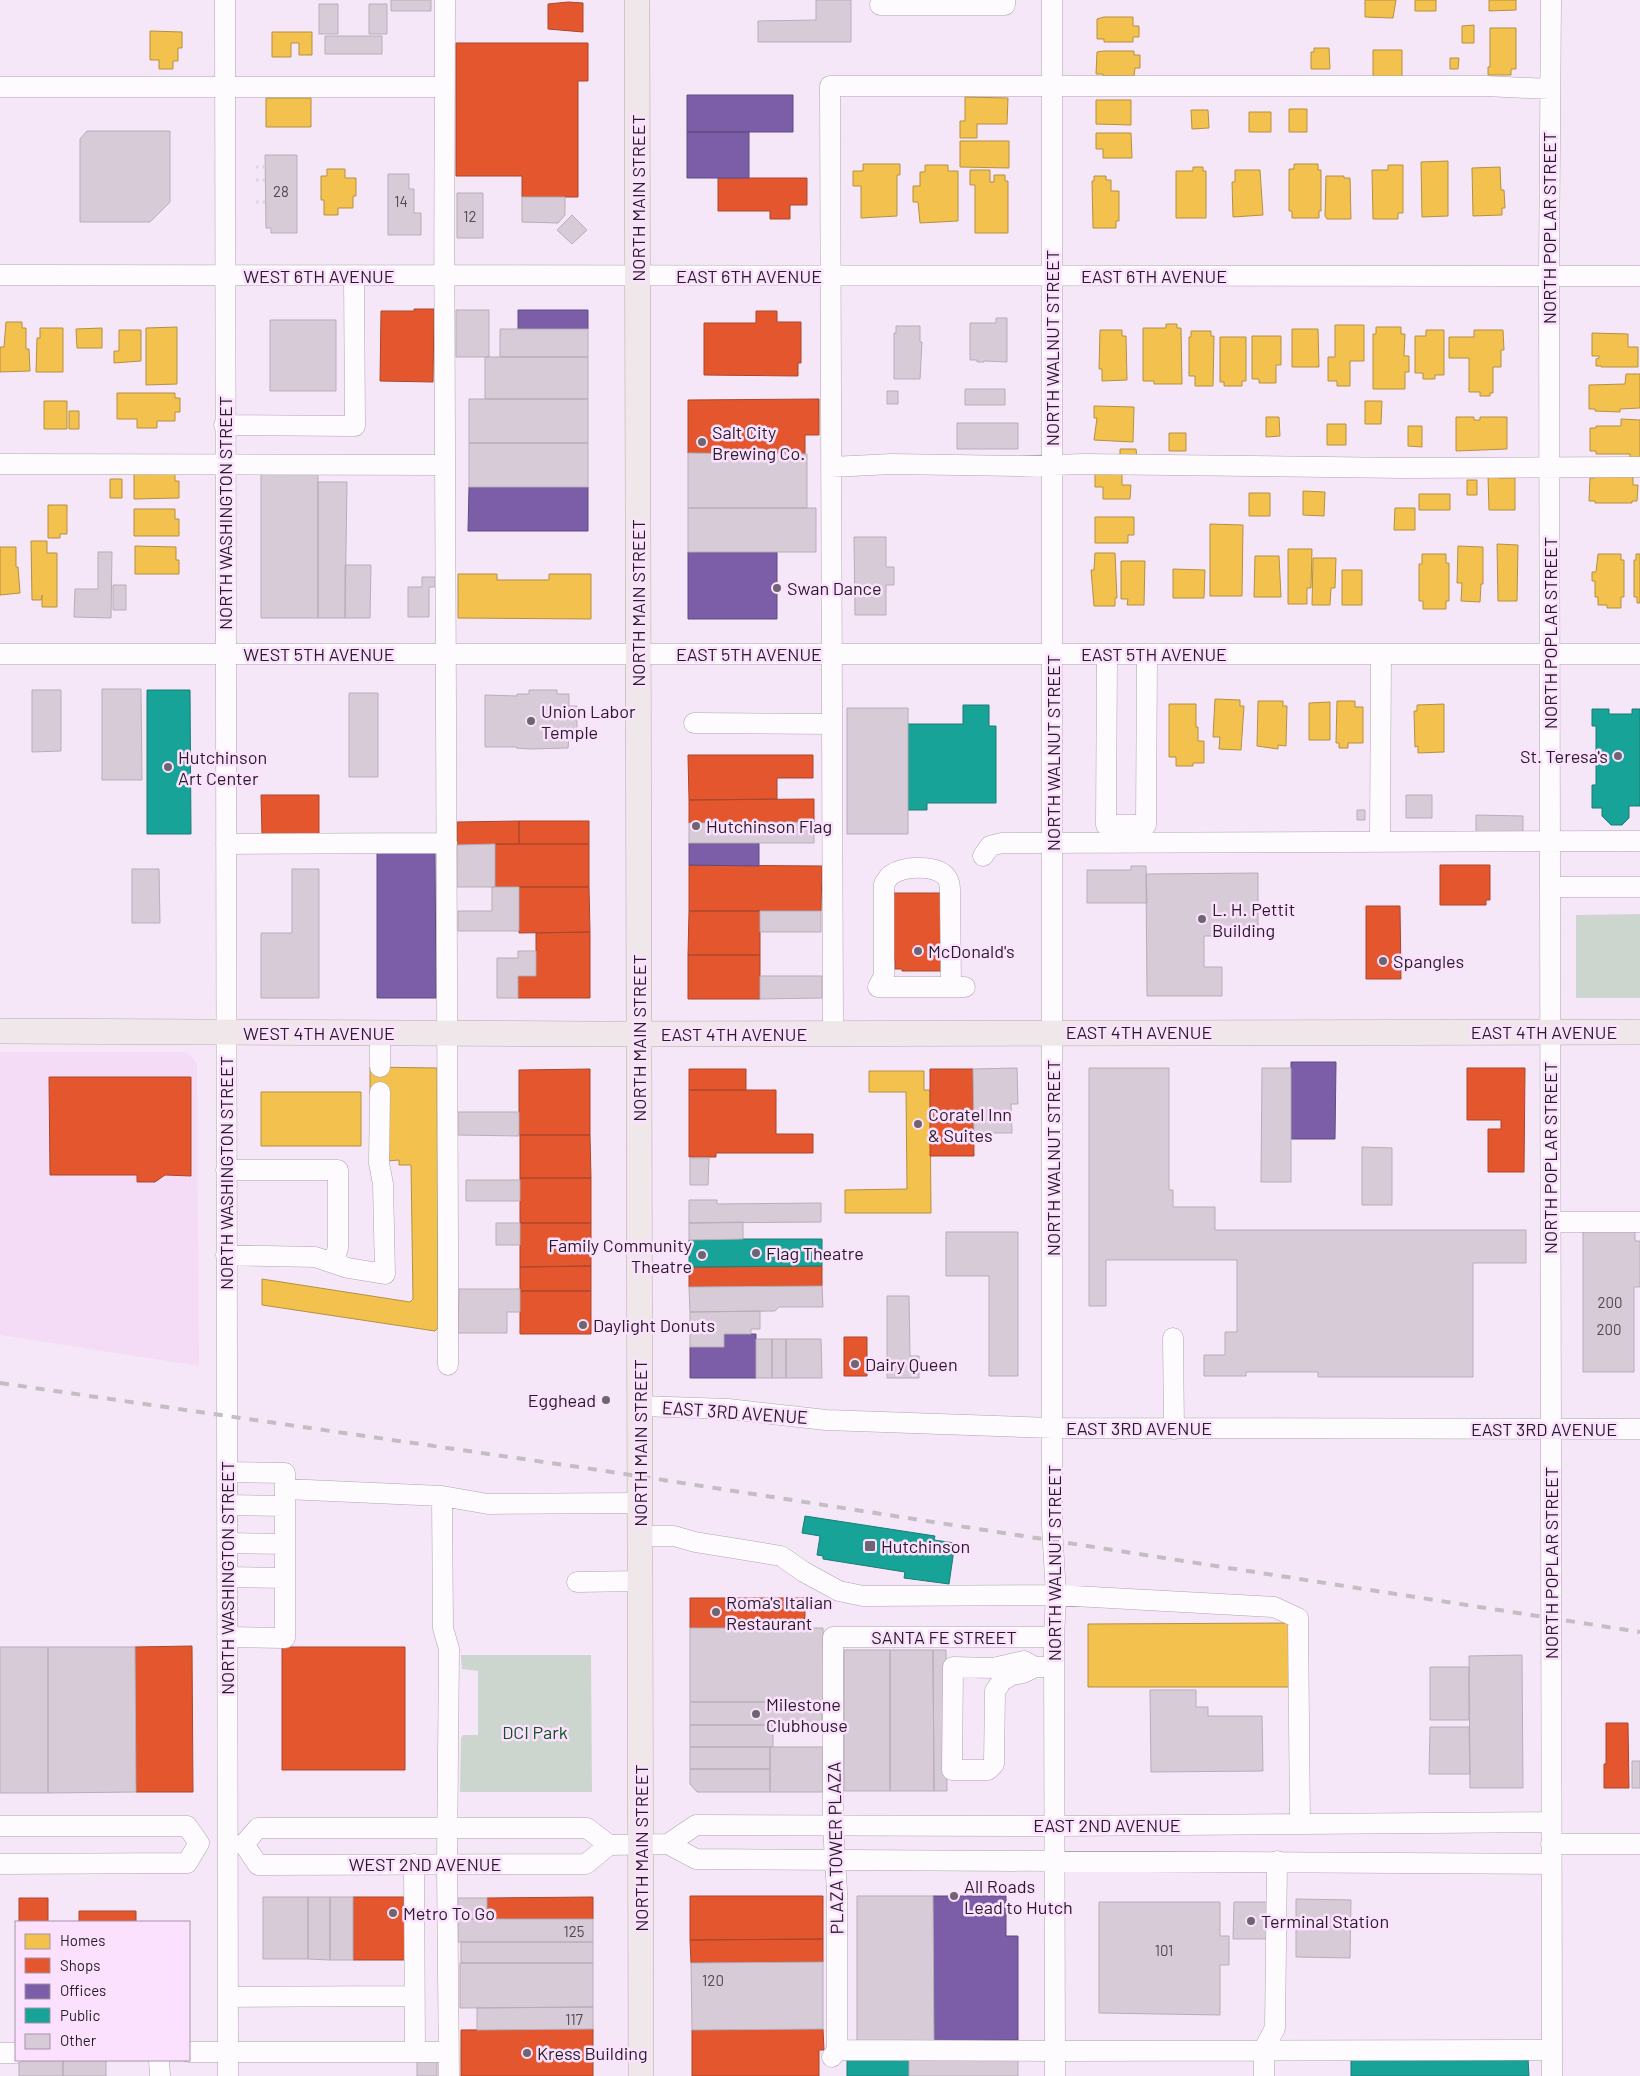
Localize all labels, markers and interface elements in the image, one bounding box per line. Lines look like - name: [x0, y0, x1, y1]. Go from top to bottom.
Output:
- street label: NORTH MAIN STREET: [627, 114, 649, 282]
- street label: NORTH POPLAR STREET: [1538, 132, 1560, 324]
- house number: 28: [273, 182, 289, 200]
- house number: 14: [394, 192, 408, 210]
- house number: 12: [463, 207, 477, 225]
- street label: NORTH WALNUT STREET: [1041, 250, 1063, 446]
- street label: WEST 6TH AVENUE: [243, 265, 395, 287]
- street label: EAST 6TH AVENUE: [676, 265, 822, 287]
- street label: EAST 6TH AVENUE: [1081, 265, 1227, 287]
- street label: NORTH WASHINGTON STREET: [214, 396, 236, 630]
- place label: Salt City Brewing Co.: [712, 421, 805, 464]
- marker: Salt City Brewing Co.: [696, 436, 708, 448]
- street label: NORTH MAIN STREET: [627, 519, 649, 687]
- street label: NORTH POPLAR STREET: [1539, 537, 1561, 729]
- place label: Swan Dance: [787, 577, 881, 599]
- marker: Swan Dance: [771, 582, 783, 594]
- street label: WEST 5TH AVENUE: [243, 643, 395, 665]
- street label: EAST 5TH AVENUE: [676, 643, 822, 665]
- street label: EAST 5TH AVENUE: [1081, 643, 1227, 665]
- street label: NORTH WALNUT STREET: [1042, 655, 1064, 851]
- place label: Union Labor Temple: [541, 700, 636, 743]
- marker: Union Labor Temple: [525, 715, 537, 727]
- place label: St. Teresa's: [1520, 745, 1608, 767]
- place label: Hutchinson Art Center: [178, 746, 267, 789]
- marker: St. Teresa's: [1612, 750, 1624, 762]
- marker: Hutchinson Art Center: [162, 761, 174, 773]
- place label: Hutchinson Flag: [706, 815, 832, 837]
- marker: Hutchinson Flag: [690, 820, 702, 832]
- place label: L. H. Pettit Building: [1212, 898, 1295, 941]
- marker: L. H. Pettit Building: [1196, 913, 1208, 925]
- place label: McDonald's: [928, 940, 1015, 962]
- marker: McDonald's: [912, 945, 924, 957]
- place label: Spangles: [1393, 950, 1464, 972]
- street label: NORTH MAIN STREET: [628, 954, 650, 1122]
- marker: Spangles: [1377, 955, 1389, 967]
- street label: EAST 4TH AVENUE: [1066, 1021, 1212, 1043]
- street label: EAST 4TH AVENUE: [1471, 1021, 1617, 1043]
- street label: WEST 4TH AVENUE: [243, 1022, 395, 1044]
- street label: EAST 4TH AVENUE: [661, 1023, 807, 1045]
- street label: NORTH WASHINGTON STREET: [215, 1056, 237, 1290]
- street label: NORTH WALNUT STREET: [1042, 1060, 1064, 1256]
- street label: NORTH POPLAR STREET: [1539, 1062, 1561, 1254]
- place label: Coratel Inn & Suites: [928, 1103, 1012, 1146]
- marker: Coratel Inn & Suites: [912, 1118, 924, 1130]
- place label: Family Community Theatre: [548, 1234, 692, 1277]
- place label: Flag Theatre: [766, 1242, 864, 1264]
- marker: Flag Theatre: [750, 1247, 762, 1259]
- marker: Family Community Theatre: [696, 1249, 708, 1261]
- house number: 200: [1598, 1293, 1623, 1311]
- place label: Daylight Donuts: [593, 1314, 715, 1336]
- marker: Daylight Donuts: [577, 1319, 589, 1331]
- house number: 200: [1597, 1320, 1622, 1338]
- place label: Dairy Queen: [865, 1353, 958, 1375]
- marker: Dairy Queen: [849, 1358, 861, 1370]
- street label: NORTH MAIN STREET: [629, 1359, 651, 1527]
- place label: Egghead: [528, 1389, 596, 1411]
- marker: Egghead: [600, 1394, 612, 1406]
- street label: EAST 3RD AVENUE: [661, 1396, 809, 1428]
- street label: EAST 3RD AVENUE: [1066, 1417, 1212, 1439]
- street label: EAST 3RD AVENUE: [1471, 1418, 1617, 1440]
- street label: NORTH WASHINGTON STREET: [216, 1461, 238, 1695]
- street label: NORTH WALNUT STREET: [1043, 1465, 1065, 1661]
- street label: NORTH POPLAR STREET: [1540, 1467, 1562, 1659]
- place label: Hutchinson: [881, 1535, 970, 1557]
- marker: Hutchinson: [863, 1539, 877, 1553]
- place label: Roma's Italian Restaurant: [726, 1591, 833, 1634]
- marker: Roma's Italian Restaurant: [710, 1606, 722, 1618]
- street label: SANTA FE STREET: [871, 1626, 1017, 1648]
- place label: Milestone Clubhouse: [766, 1693, 848, 1736]
- marker: Milestone Clubhouse: [750, 1708, 762, 1720]
- park label: DCI Park: [502, 1721, 568, 1743]
- street label: PLAZA TOWER PLAZA: [822, 1761, 848, 1934]
- street label: NORTH MAIN STREET: [630, 1764, 652, 1932]
- street label: EAST 2ND AVENUE: [1033, 1814, 1181, 1836]
- street label: WEST 2ND AVENUE: [349, 1853, 501, 1875]
- place label: All Roads Lead to Hutch: [964, 1875, 1073, 1918]
- marker: All Roads Lead to Hutch: [948, 1890, 960, 1902]
- place label: Metro To Go: [403, 1902, 495, 1924]
- marker: Metro To Go: [387, 1907, 399, 1919]
- place label: Terminal Station: [1261, 1910, 1389, 1932]
- marker: Terminal Station: [1245, 1915, 1257, 1927]
- legend: [15, 1921, 190, 2061]
- house number: 125: [563, 1922, 585, 1940]
- text: Homes: [60, 1931, 105, 1949]
- house number: 101: [1155, 1941, 1173, 1959]
- text: Shops: [60, 1956, 100, 1974]
- house number: 120: [702, 1971, 724, 1989]
- text: Offices: [60, 1981, 106, 1999]
- text: Public: [60, 2006, 100, 2024]
- house number: 117: [565, 2010, 583, 2028]
- text: Other: [60, 2031, 97, 2049]
- place label: Kress Building: [537, 2042, 648, 2064]
- marker: Kress Building: [521, 2047, 533, 2059]

